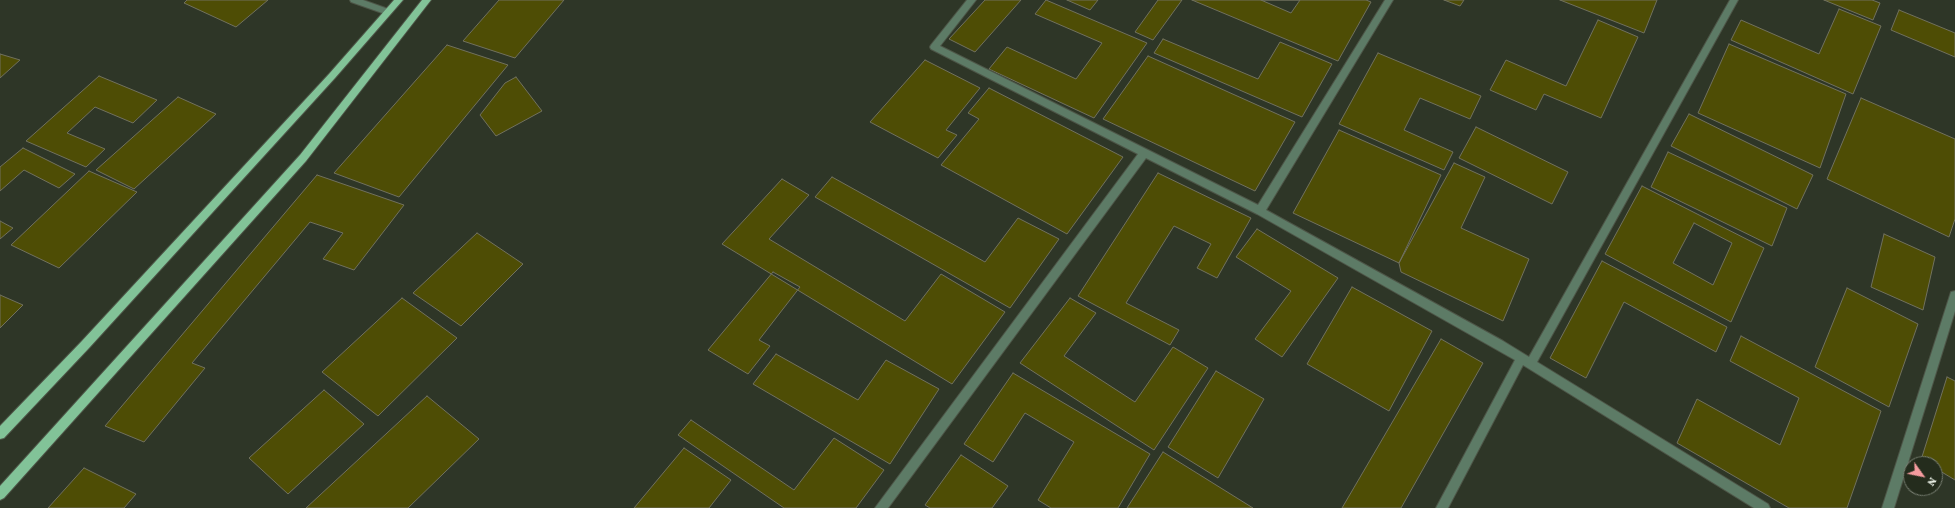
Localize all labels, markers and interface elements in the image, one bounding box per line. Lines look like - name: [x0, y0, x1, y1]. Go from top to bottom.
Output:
- north arrow: [1903, 456, 1943, 496]
- text: N: [1925, 476, 1939, 488]

